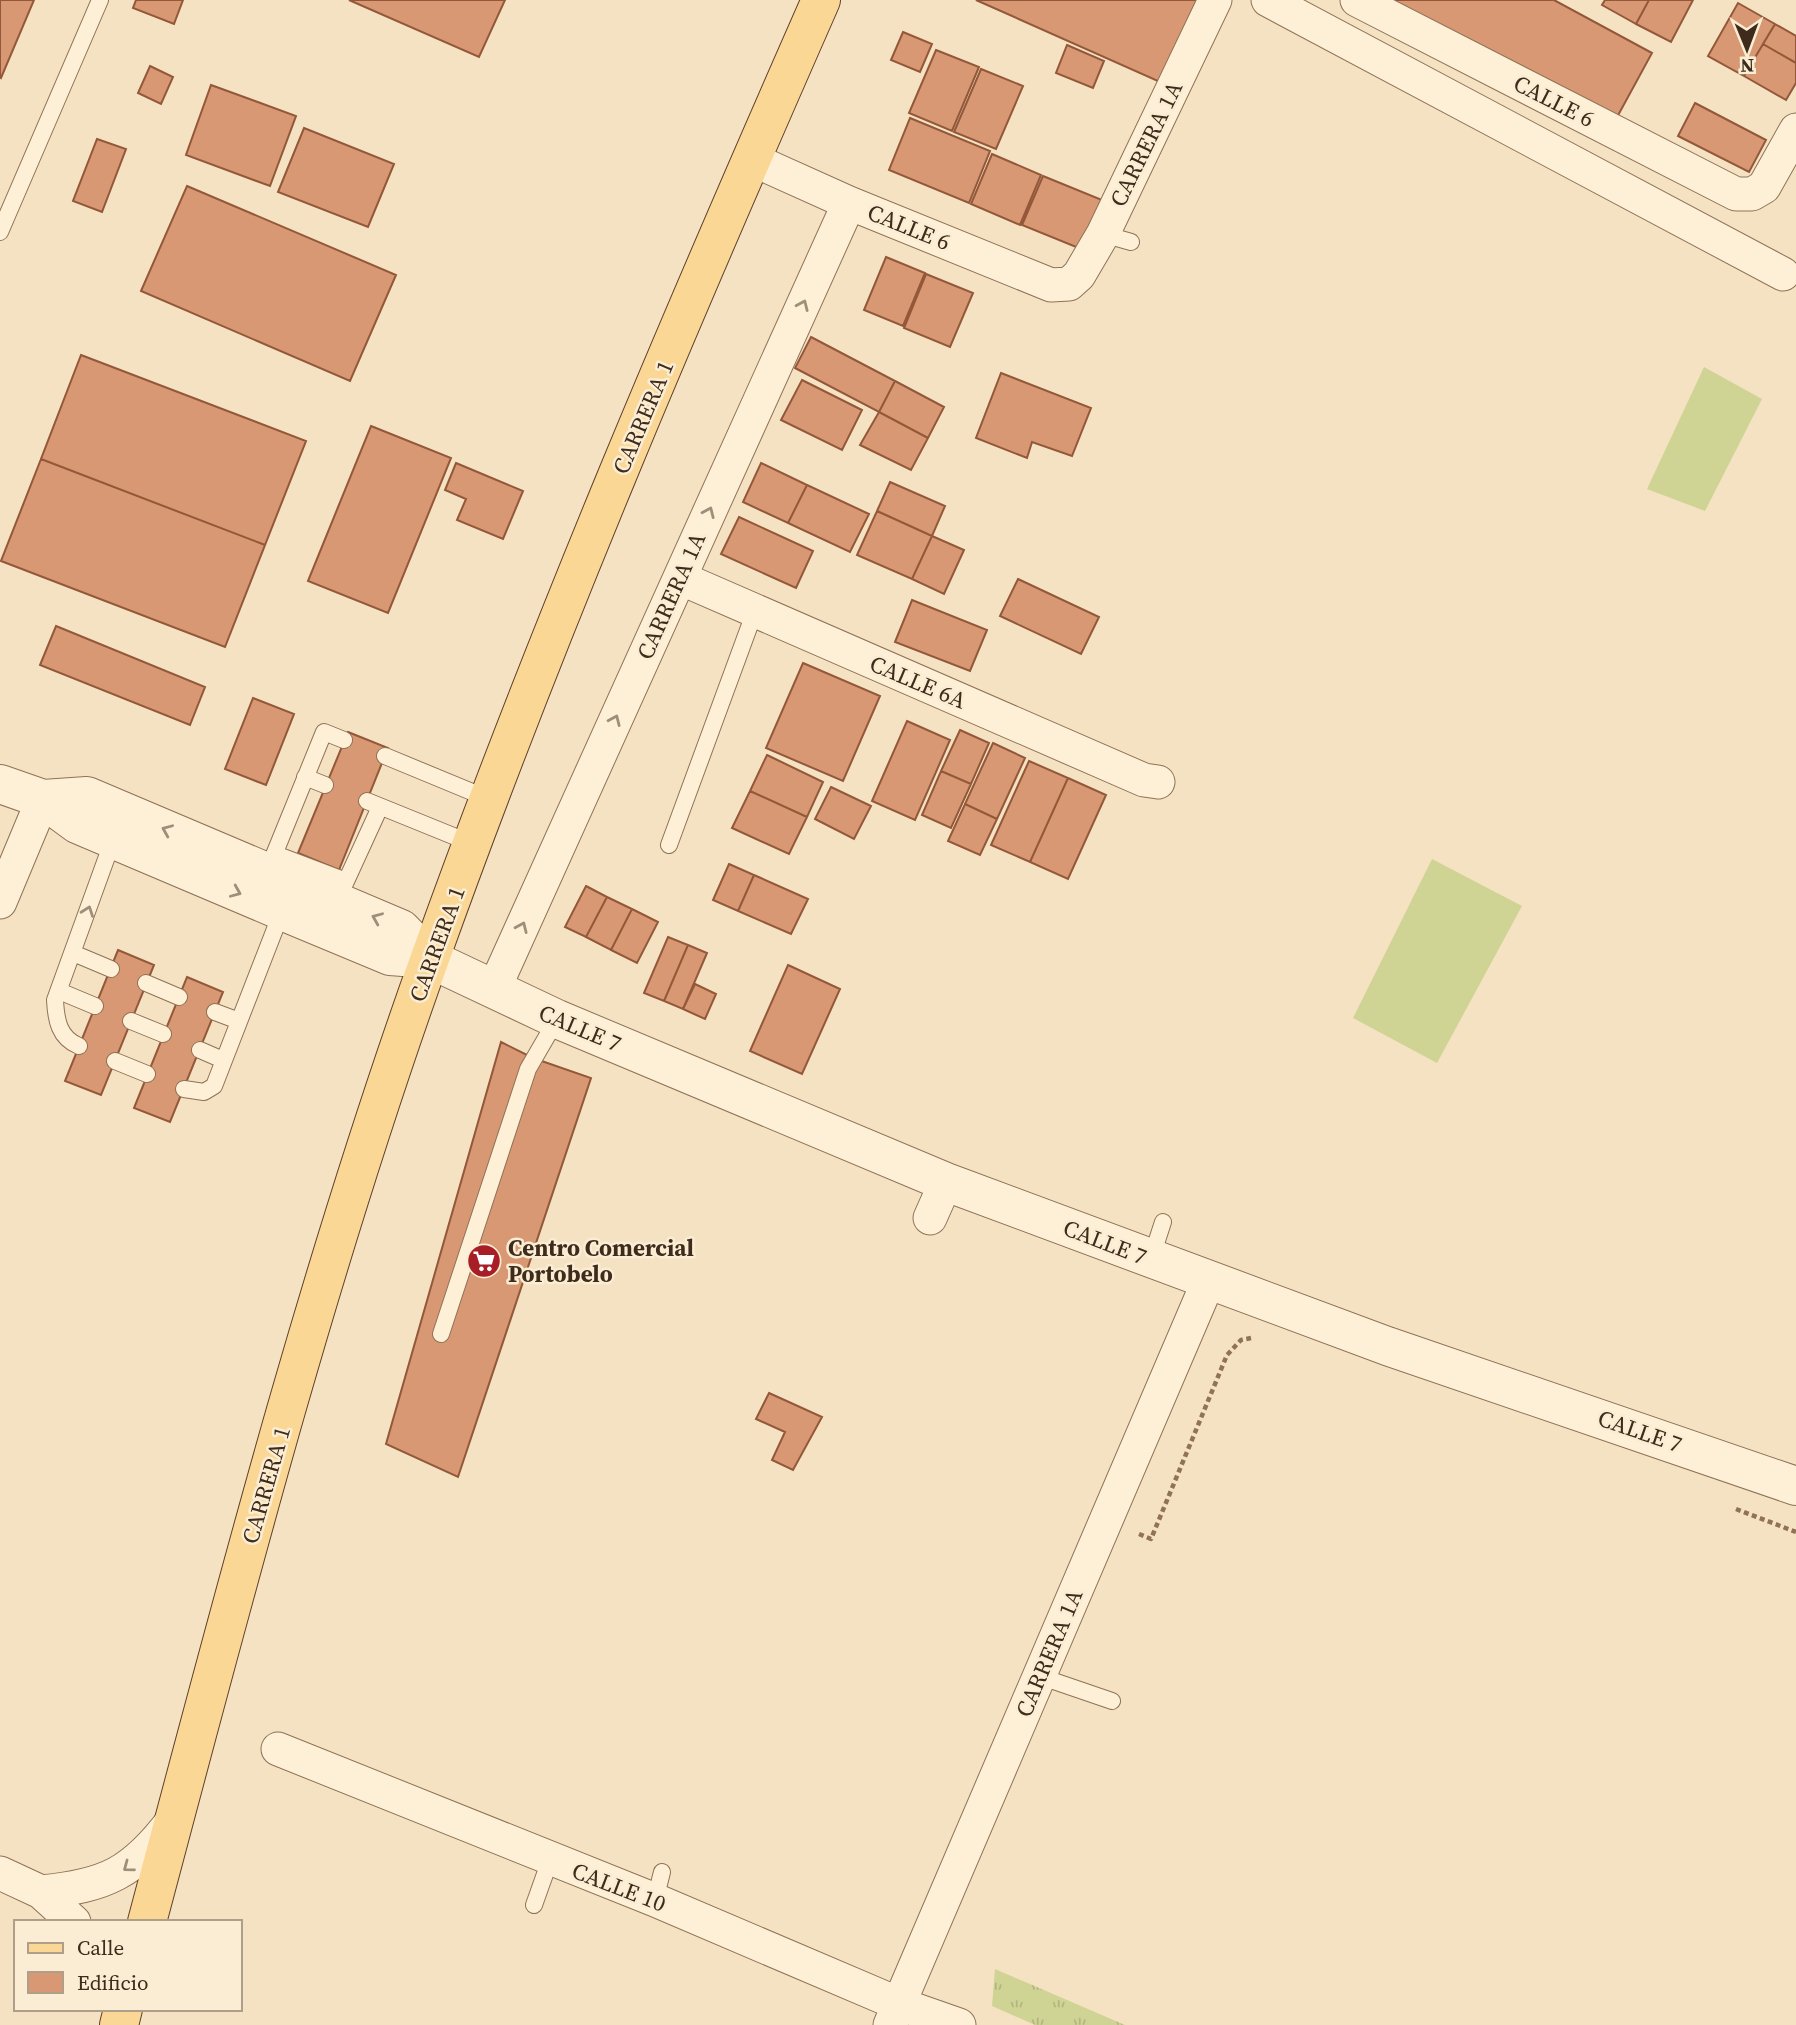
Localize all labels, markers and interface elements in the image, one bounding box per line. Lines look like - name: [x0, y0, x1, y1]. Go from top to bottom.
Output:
- north arrow: [1712, 14, 1782, 84]
- text: N: [1740, 53, 1754, 79]
- street label: CALLE 6: [1508, 67, 1600, 135]
- street label: CARRERA 1A: [1102, 75, 1191, 212]
- street label: CALLE 6: [863, 196, 955, 258]
- one-way arrow: [795, 300, 809, 312]
- street label: CARRERA 1: [605, 355, 681, 479]
- one-way arrow: [701, 507, 715, 519]
- street label: CARRERA 1A: [629, 527, 714, 665]
- street label: CALLE 6A: [865, 647, 972, 717]
- one-way arrow: [607, 714, 621, 727]
- one-way arrow: [162, 824, 174, 838]
- street label: CARRERA 1: [401, 882, 473, 1006]
- one-way arrow: [229, 883, 241, 897]
- one-way arrow: [80, 906, 94, 918]
- one-way arrow: [372, 913, 384, 927]
- one-way arrow: [514, 922, 528, 934]
- street label: CALLE 7: [534, 996, 626, 1060]
- street label: CALLE 7: [1059, 1212, 1151, 1272]
- place label: Centro Comercial Portobelo: [508, 1232, 694, 1290]
- supermarket icon: Centro Comercial Portobelo: [465, 1242, 503, 1280]
- street label: CALLE 7: [1594, 1402, 1686, 1460]
- street label: CARRERA 1: [234, 1423, 298, 1547]
- street label: CARRERA 1A: [1008, 1583, 1091, 1722]
- street label: CALLE 10: [567, 1854, 671, 1920]
- one-way arrow: [123, 1859, 136, 1871]
- legend: [14, 1920, 242, 2011]
- text: Calle: [77, 1933, 124, 1962]
- text: Edificio: [77, 1968, 149, 1997]

